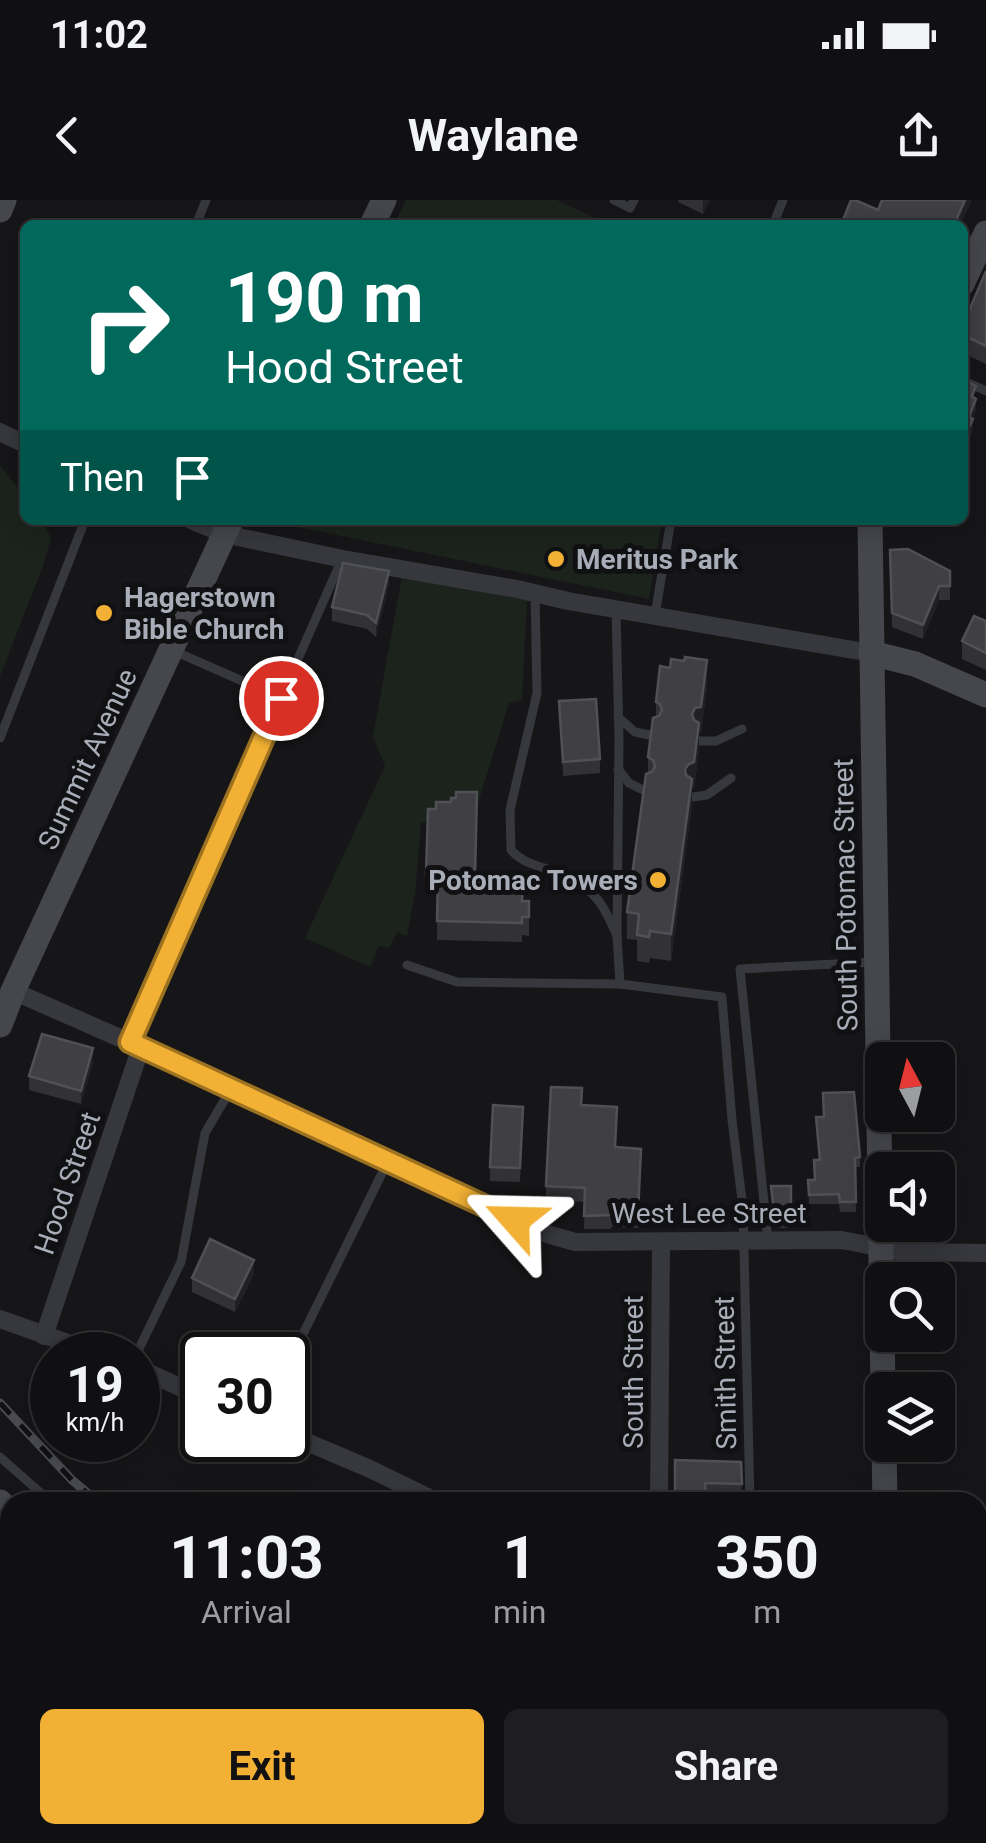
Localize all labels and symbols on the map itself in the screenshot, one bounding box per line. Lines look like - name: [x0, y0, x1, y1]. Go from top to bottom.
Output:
- place label: Meritus Park: [576, 543, 739, 576]
- marker: Meritus Park: [545, 548, 567, 570]
- place label: Hagerstown Bible Church: [124, 581, 284, 646]
- marker: Hagerstown Bible Church: [93, 602, 115, 624]
- pin: [239, 656, 324, 741]
- street label: Summit Avenue: [31, 664, 144, 855]
- street label: South Potomac Street: [827, 758, 864, 1032]
- place label: Potomac Towers: [428, 864, 638, 897]
- marker: Potomac Towers: [647, 869, 669, 891]
- north arrow: [865, 1042, 955, 1132]
- street label: Hood Street: [28, 1108, 107, 1259]
- position arrow: [463, 1168, 567, 1272]
- street label: West Lee Street: [611, 1197, 807, 1230]
- street label: South Street: [617, 1295, 650, 1449]
- street label: Smith Street: [708, 1296, 743, 1450]
- speed limit sign: 30: [180, 1332, 310, 1462]

